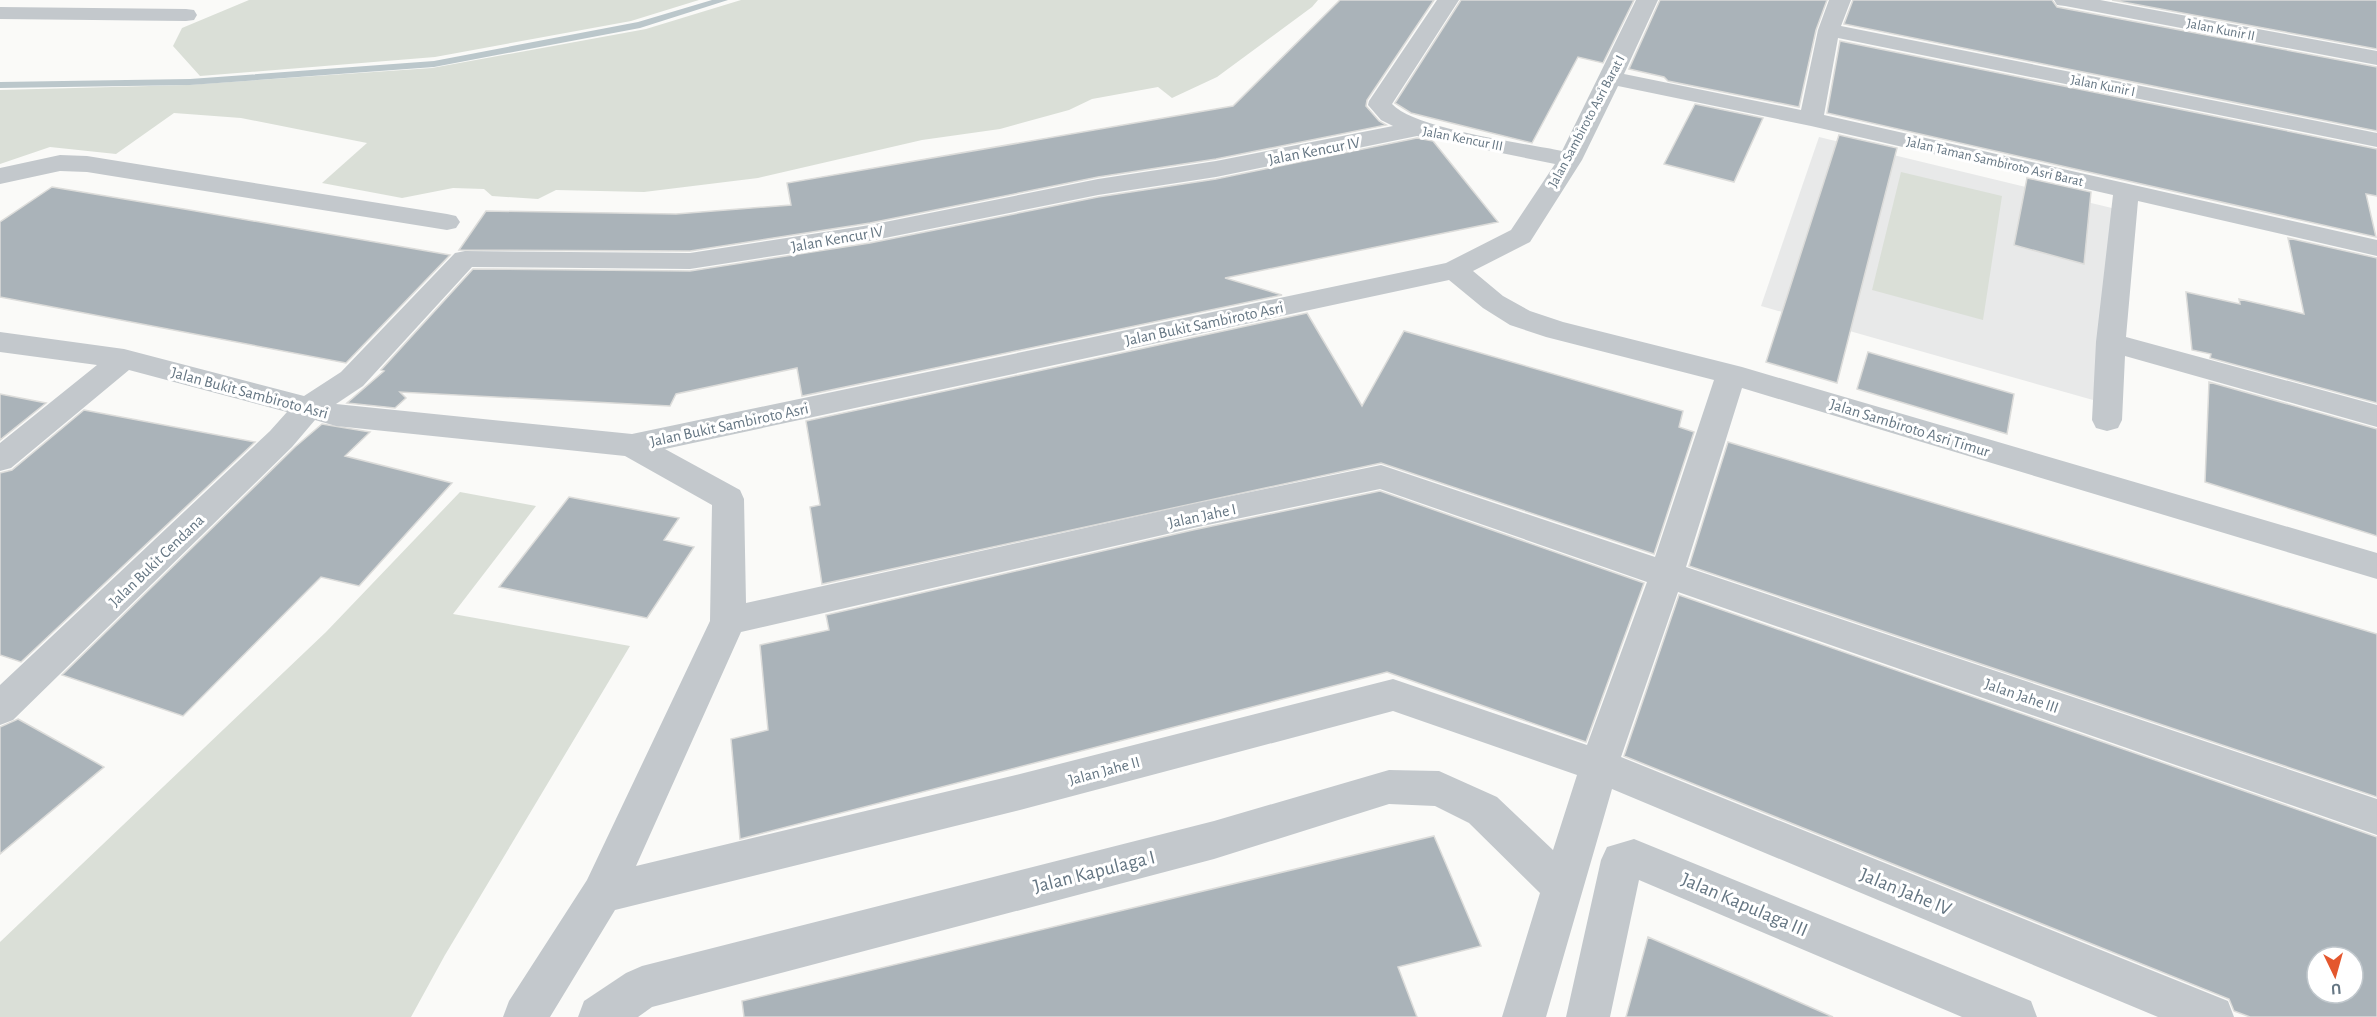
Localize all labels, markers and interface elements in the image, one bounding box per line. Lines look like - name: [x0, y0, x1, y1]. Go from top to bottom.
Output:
- street label: Jalan Kunir II: [2185, 17, 2256, 43]
- street label: Jalan Sambiroto Asri Barat I: [1546, 53, 1628, 190]
- street label: Jalan Kunir I: [2069, 73, 2136, 99]
- street label: Jalan Kencur III: [1422, 124, 1504, 154]
- street label: Jalan Kencur IV: [1267, 134, 1361, 168]
- street label: Jalan Taman Sambiroto Asri Barat: [1905, 135, 2085, 189]
- street label: Jalan Kencur IV: [790, 223, 884, 255]
- street label: Jalan Bukit Sambiroto Asri: [1123, 299, 1285, 349]
- street label: Jalan Bukit Sambiroto Asri: [170, 364, 330, 422]
- street label: Jalan Sambiroto Asri Timur: [1828, 396, 1992, 460]
- street label: Jalan Bukit Sambiroto Asri: [648, 400, 810, 450]
- street label: Jalan Jahe I: [1167, 501, 1238, 531]
- street label: Jalan Bukit Cendana: [106, 512, 207, 610]
- street label: Jalan Jahe III: [1982, 676, 2061, 716]
- street label: Jalan Jahe II: [1067, 754, 1142, 788]
- street label: Jalan Kapulaga I: [1031, 847, 1157, 897]
- street label: Jalan Jahe IV: [1857, 865, 1955, 920]
- street label: Jalan Kapulaga III: [1678, 869, 1811, 941]
- north arrow: [2305, 945, 2365, 1005]
- text: U: [2330, 981, 2342, 997]

